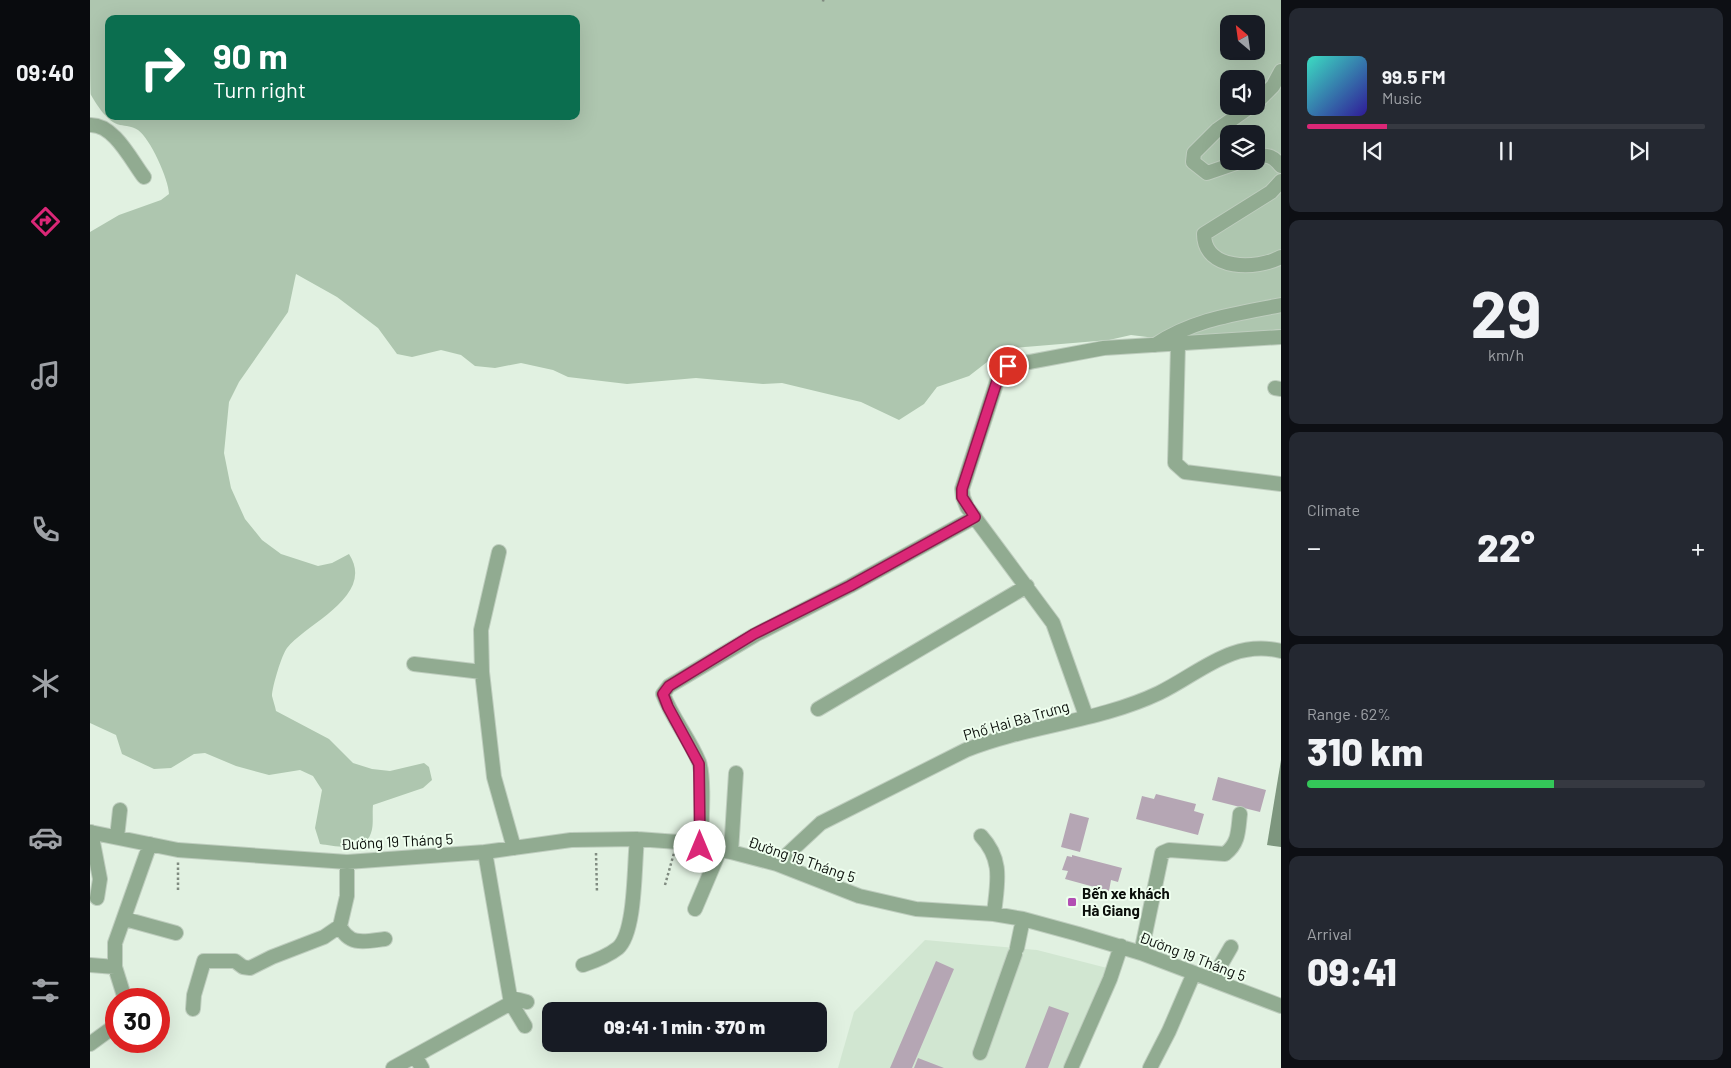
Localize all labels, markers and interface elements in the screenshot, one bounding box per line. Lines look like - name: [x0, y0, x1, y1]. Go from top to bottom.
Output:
- north arrow: [1220, 15, 1265, 60]
- map controls: [1220, 15, 1265, 170]
- text: 90 m: [213, 34, 288, 76]
- icon: right: [130, 35, 195, 100]
- text: 09:40: [16, 59, 74, 85]
- text: 99.5 FM: [1382, 65, 1446, 88]
- button: sound: [1220, 70, 1265, 115]
- text: Turn right: [213, 76, 306, 102]
- text: Music: [1382, 88, 1422, 107]
- button: layers: [1220, 125, 1265, 170]
- icon: previous: [1359, 137, 1387, 165]
- icon: pause: [1492, 137, 1520, 165]
- icon: next: [1625, 137, 1653, 165]
- icon: directions: [28, 204, 63, 239]
- text: 29: [1471, 273, 1541, 351]
- pin: [987, 345, 1029, 387]
- text: km/h: [1488, 345, 1524, 364]
- icon: arrive: [994, 352, 1022, 380]
- icon: music: [28, 358, 63, 393]
- text: Climate: [1307, 500, 1360, 519]
- icon: phone: [28, 512, 63, 547]
- text: 22°: [1477, 524, 1535, 570]
- text: −: [1307, 530, 1321, 564]
- text: +: [1691, 530, 1705, 564]
- icon: climate: [28, 666, 63, 701]
- street label: Phố Hai Bà Trưng: [961, 696, 1071, 744]
- text: Range · 62%: [1307, 704, 1391, 723]
- text: 310 km: [1307, 728, 1423, 774]
- icon: car: [28, 820, 63, 855]
- position arrow: [673, 820, 725, 872]
- street label: Đường 19 Tháng 5: [340, 829, 454, 853]
- street label: Đường 19 Tháng 5: [746, 832, 858, 886]
- place label: Bến xe khách Hà Giang: [1082, 884, 1170, 919]
- marker: Bến xe khách Hà Giang: [1066, 896, 1078, 908]
- text: Arrival: [1307, 924, 1352, 943]
- street label: Đường 19 Tháng 5: [1137, 927, 1249, 985]
- text: 09:41: [1307, 948, 1397, 994]
- icon: filters: [28, 973, 63, 1008]
- speed limit sign: 30: [105, 988, 170, 1053]
- text: 09:41 · 1 min · 370 m: [604, 1015, 765, 1038]

